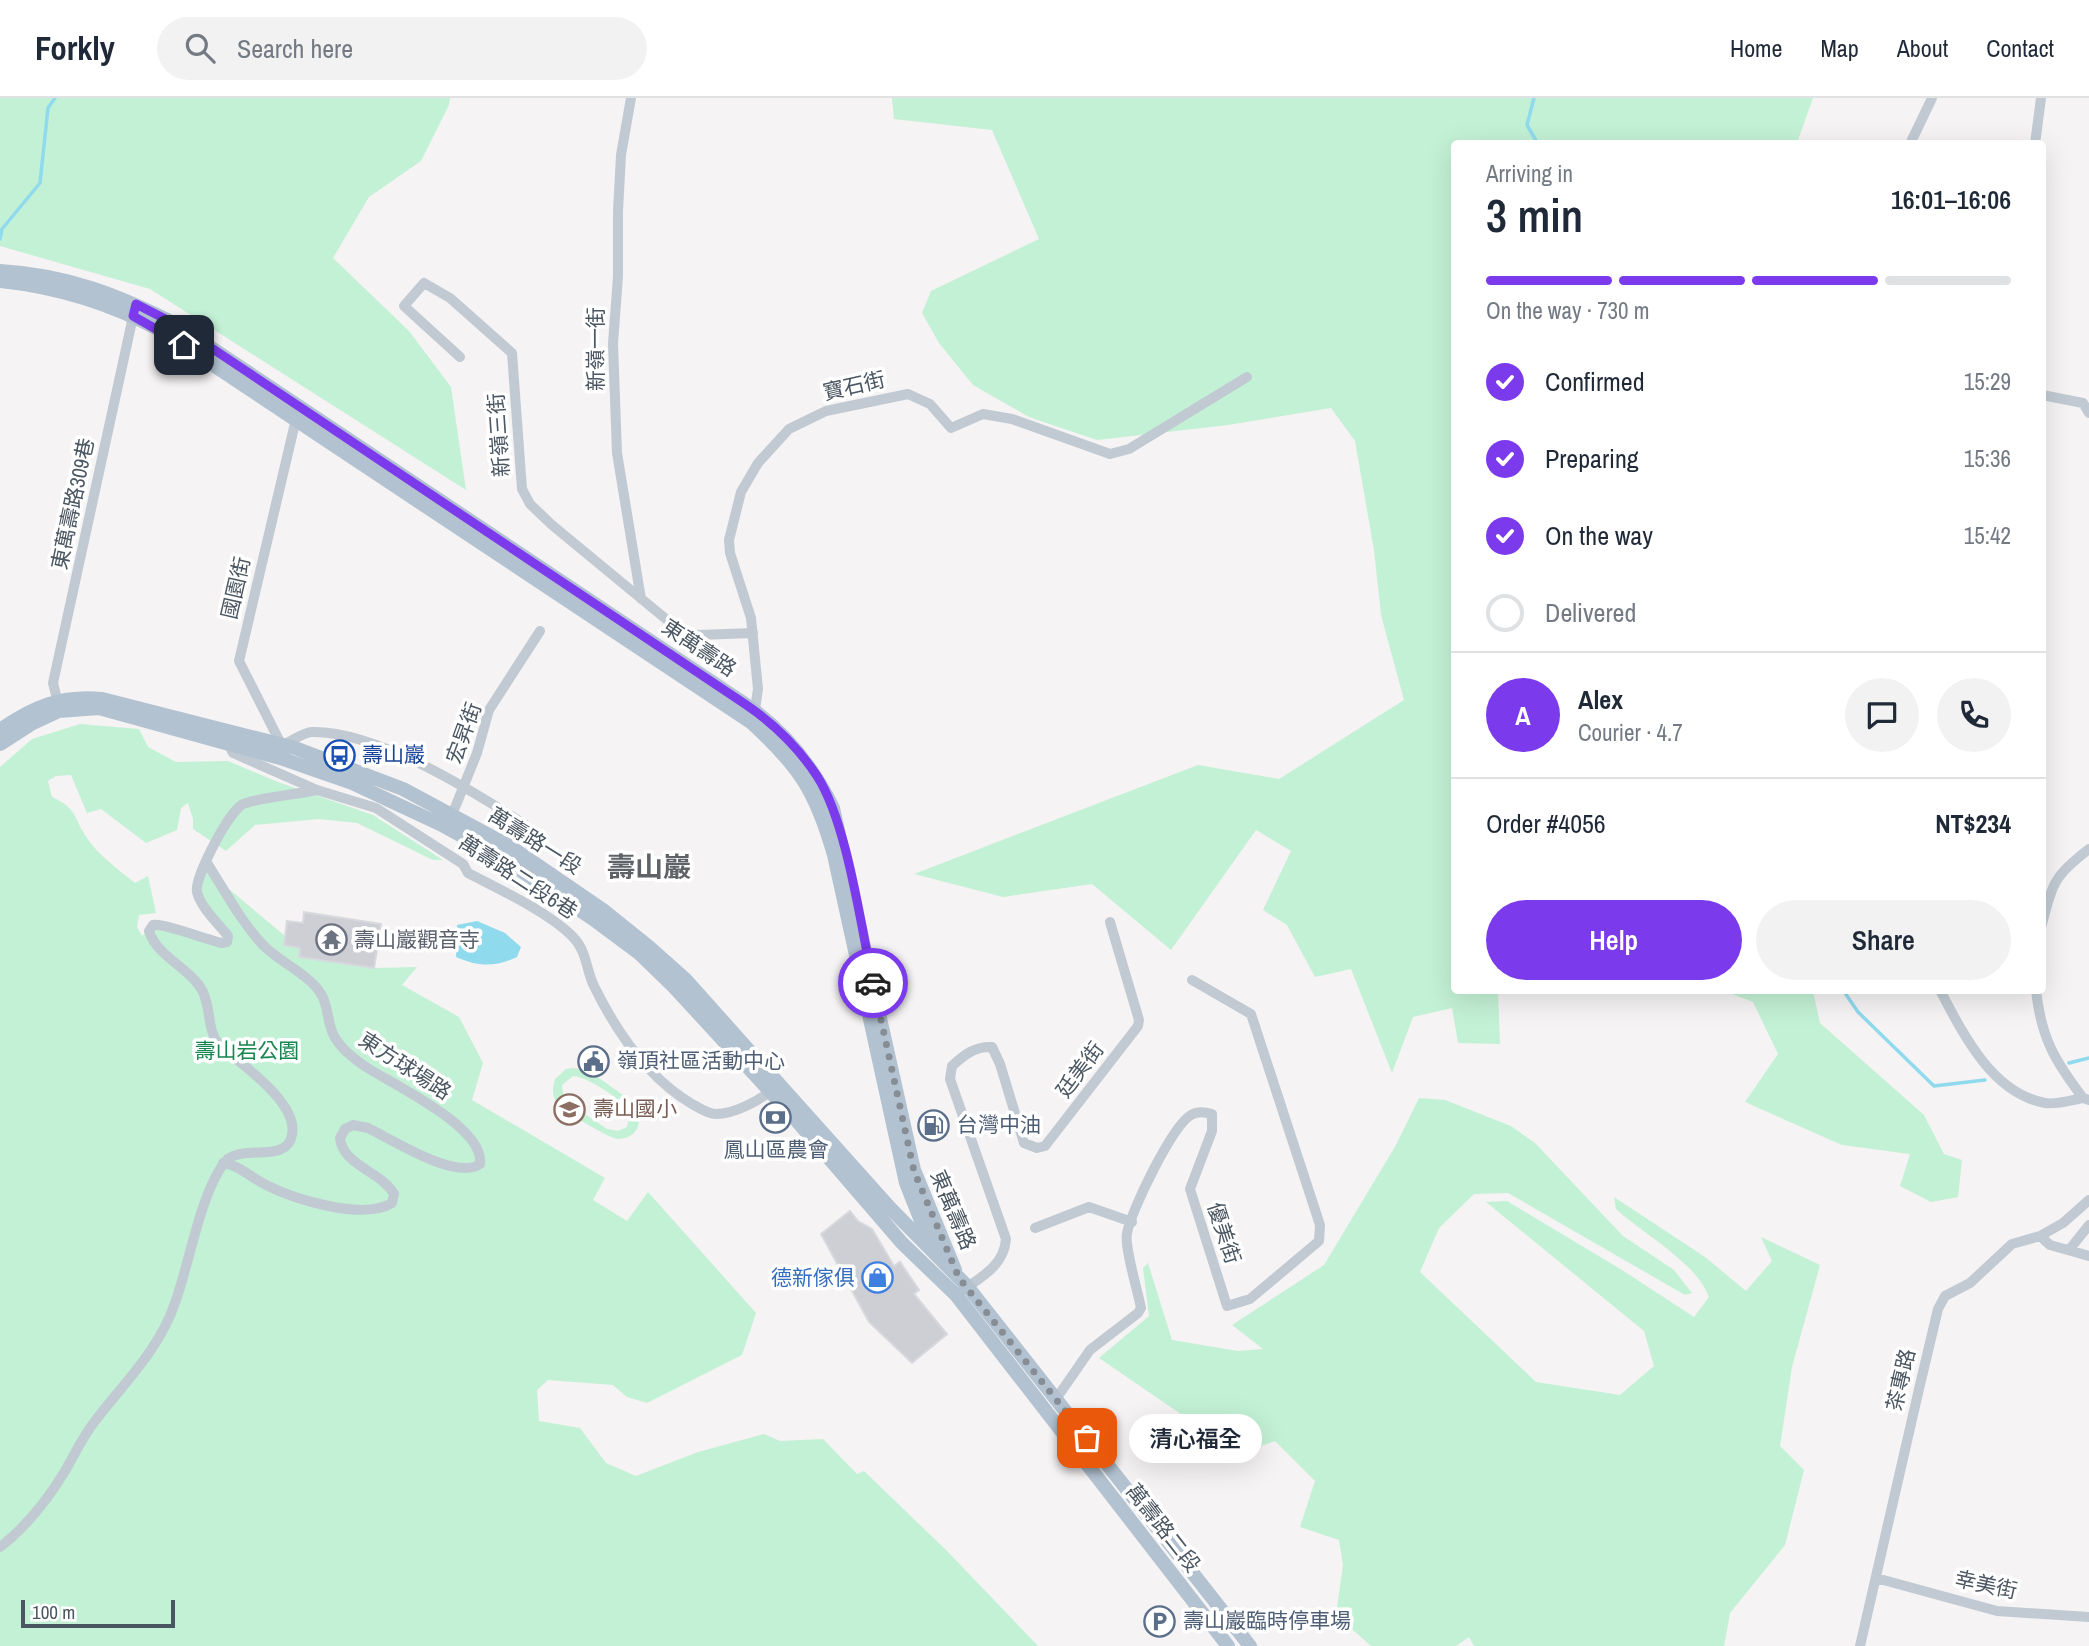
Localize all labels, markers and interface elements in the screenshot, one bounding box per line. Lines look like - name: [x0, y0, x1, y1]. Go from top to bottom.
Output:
- search box: [157, 17, 647, 80]
- text: Forkly: [35, 26, 115, 70]
- icon: search: [181, 29, 219, 67]
- text: Search here: [237, 31, 353, 66]
- text: Home: [1730, 32, 1782, 64]
- text: Map: [1820, 32, 1859, 64]
- text: About: [1897, 32, 1948, 64]
- text: Contact: [1986, 32, 2054, 64]
- text: Arriving in: [1486, 158, 1573, 189]
- text: 16:01–16:06: [1891, 182, 2011, 217]
- text: 3 min: [1486, 184, 1583, 246]
- text: On the way · 730 m: [1486, 295, 1650, 326]
- street label: 新嶺一街: [581, 307, 610, 391]
- pin: [154, 315, 214, 375]
- icon: home: [165, 326, 203, 364]
- icon: check: [1486, 363, 1524, 401]
- street label: 寶石街: [820, 364, 888, 407]
- text: Confirmed: [1545, 364, 1645, 399]
- text: 15:29: [1964, 366, 2011, 397]
- street label: 新嶺三街: [481, 392, 516, 478]
- street label: 東萬壽路309巷: [44, 435, 101, 572]
- icon: check: [1486, 440, 1524, 478]
- text: Preparing: [1545, 441, 1639, 476]
- text: 15:36: [1964, 443, 2011, 474]
- icon: check: [1486, 517, 1524, 555]
- text: On the way: [1545, 518, 1653, 553]
- text: 15:42: [1964, 520, 2011, 551]
- street label: 國園街: [214, 554, 257, 622]
- text: Delivered: [1545, 595, 1636, 630]
- street label: 東萬壽路: [656, 612, 742, 683]
- button: chat: [1845, 678, 1919, 752]
- button: phone: [1937, 678, 2011, 752]
- text: Alex: [1578, 682, 1623, 717]
- street label: 宏昇街: [439, 698, 488, 767]
- text: A: [1515, 698, 1531, 733]
- text: Courier · 4.7: [1578, 717, 1683, 748]
- bus stop icon: 壽山巖: [322, 738, 356, 772]
- place label: 壽山巖: [362, 740, 425, 769]
- street label: 萬壽路一段: [483, 800, 587, 881]
- text: Order #4056: [1486, 806, 1606, 841]
- text: NT$234: [1935, 806, 2011, 841]
- street label: 萬壽路二段6巷: [454, 827, 583, 926]
- district label: 壽山巖: [607, 848, 691, 886]
- button: Help: [1486, 900, 1742, 980]
- button: Share: [1756, 900, 2011, 980]
- temple icon: 壽山巖觀音寺: [314, 923, 348, 957]
- place label: 壽山巖觀音寺: [354, 925, 480, 954]
- courier: [838, 948, 908, 1018]
- icon: car: [854, 964, 892, 1002]
- street label: 東方球場路: [353, 1025, 457, 1106]
- park label: 壽山岩公園: [195, 1036, 300, 1065]
- street label: 廷美街: [1049, 1036, 1110, 1104]
- public building icon: 嶺頂社區活動中心: [577, 1044, 611, 1078]
- place label: 嶺頂社區活動中心: [617, 1046, 785, 1075]
- school or university icon: 壽山國小: [553, 1092, 587, 1126]
- place label: 壽山國小: [593, 1094, 677, 1123]
- bank icon: 鳳山區農會: [759, 1101, 793, 1135]
- fuel station icon: 台灣中油: [917, 1108, 951, 1142]
- place label: 台灣中油: [957, 1110, 1041, 1139]
- place label: 鳳山區農會: [724, 1135, 829, 1164]
- street label: 東萬壽路: [924, 1165, 983, 1254]
- street label: 優美街: [1201, 1198, 1248, 1267]
- shop icon: 德新傢俱: [861, 1261, 895, 1295]
- place label: 德新傢俱: [771, 1263, 855, 1292]
- street label: 茶專路: [1879, 1346, 1922, 1414]
- pin: [1057, 1408, 1117, 1468]
- callout: 清心福全: [1129, 1414, 1262, 1462]
- icon: bag: [1068, 1419, 1106, 1457]
- text: 清心福全: [1150, 1423, 1242, 1454]
- street label: 萬壽路二段: [1120, 1477, 1207, 1578]
- street label: 幸美街: [1952, 1564, 2020, 1605]
- scale bar: [21, 1597, 175, 1629]
- text: 100 m: [32, 1599, 75, 1625]
- parking icon: 壽山巖臨時停車場: [1143, 1604, 1177, 1638]
- place label: 壽山巖臨時停車場: [1183, 1606, 1351, 1635]

